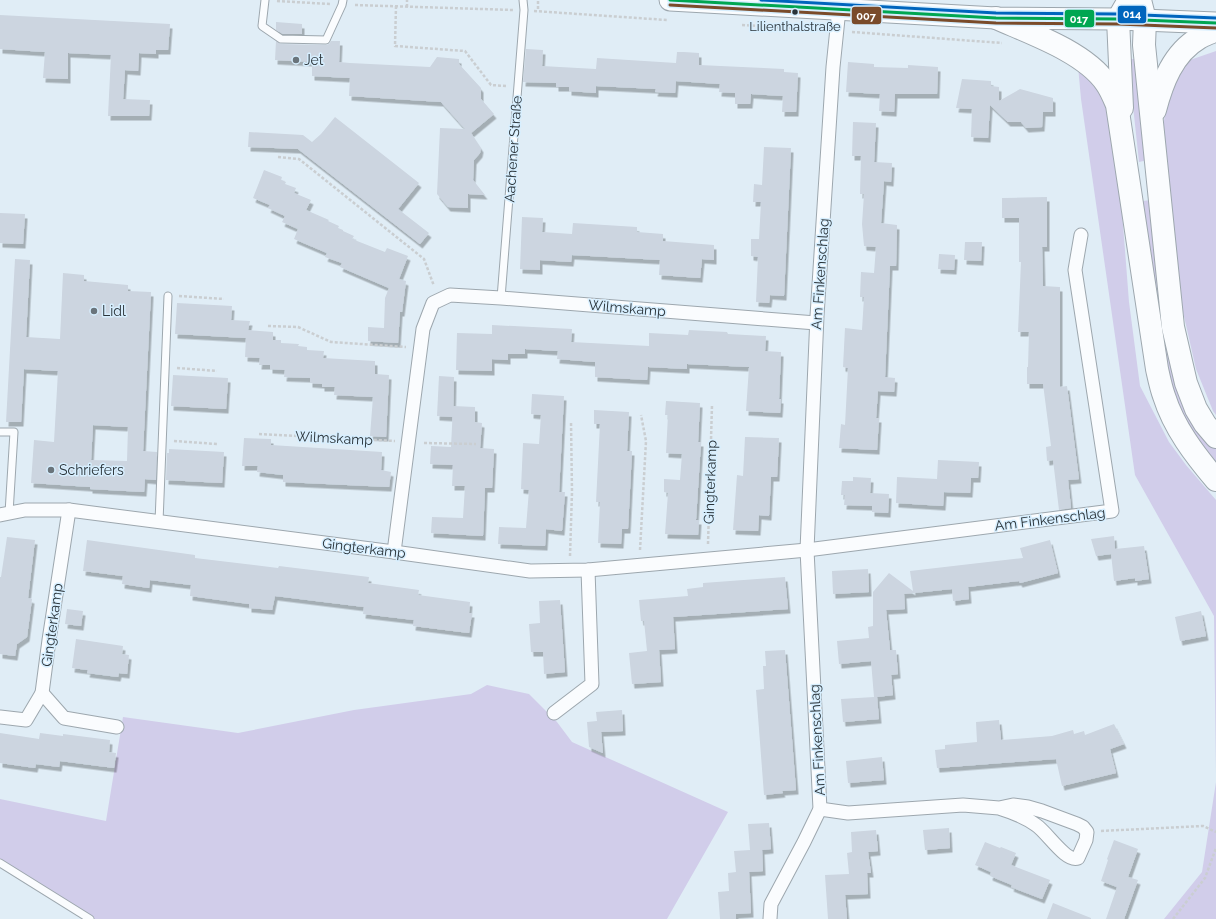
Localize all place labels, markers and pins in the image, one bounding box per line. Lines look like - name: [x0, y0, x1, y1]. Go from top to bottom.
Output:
- marker: Lilienthalstraße: [790, 7, 800, 17]
- place label: Lilienthalstraße: [749, 19, 841, 34]
- place label: Jet: [304, 52, 324, 68]
- marker: Jet: [291, 55, 301, 65]
- place label: Lidl: [102, 303, 126, 319]
- marker: Lidl: [89, 306, 99, 316]
- place label: Schriefers: [59, 462, 124, 478]
- marker: Schriefers: [46, 465, 56, 475]

